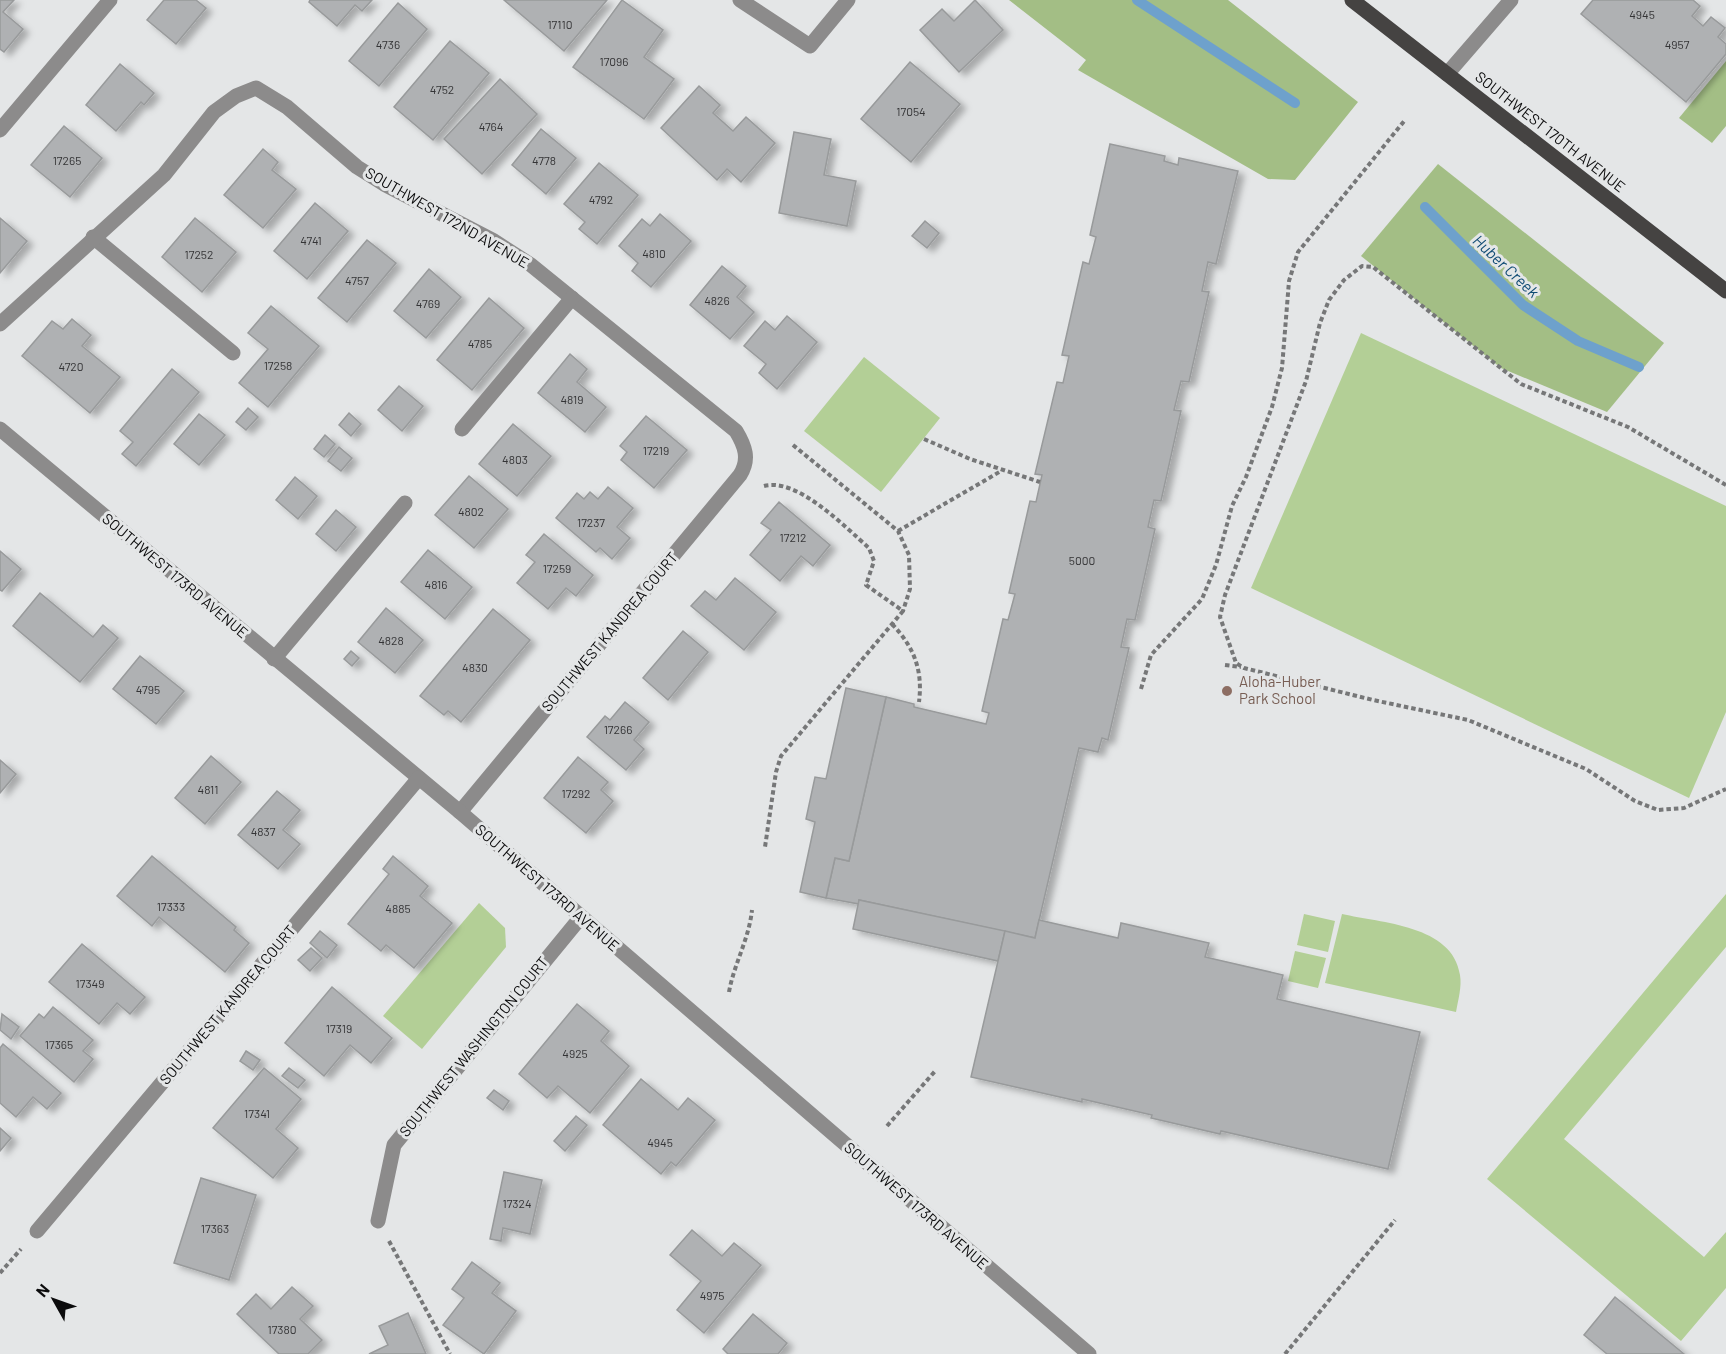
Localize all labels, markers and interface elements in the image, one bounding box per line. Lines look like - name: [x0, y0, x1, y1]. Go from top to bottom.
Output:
- house number: 4945: [1629, 7, 1655, 21]
- house number: 17110: [547, 17, 573, 31]
- house number: 4736: [376, 37, 400, 51]
- house number: 4957: [1665, 37, 1690, 51]
- house number: 17096: [599, 54, 629, 68]
- street label: SOUTHWEST 170TH AVENUE: [1472, 67, 1629, 195]
- house number: 4752: [430, 82, 454, 96]
- house number: 17054: [896, 104, 926, 118]
- house number: 4764: [479, 119, 503, 133]
- house number: 17265: [53, 153, 81, 167]
- house number: 4778: [532, 153, 556, 167]
- street label: SOUTHWEST 172ND AVENUE: [363, 163, 532, 271]
- house number: 4792: [589, 192, 613, 206]
- water label: Huber Creek: [1469, 230, 1543, 301]
- house number: 4741: [300, 233, 322, 247]
- house number: 4810: [642, 246, 666, 260]
- house number: 17252: [185, 247, 213, 261]
- house number: 4757: [345, 273, 369, 287]
- house number: 4826: [704, 293, 730, 307]
- house number: 4769: [416, 296, 440, 310]
- house number: 4785: [468, 336, 492, 350]
- house number: 17258: [264, 358, 292, 372]
- house number: 4720: [58, 359, 84, 373]
- house number: 4819: [561, 392, 583, 406]
- house number: 17219: [643, 443, 669, 457]
- house number: 4803: [502, 452, 528, 466]
- house number: 4802: [458, 504, 484, 518]
- street label: SOUTHWEST 173RD AVENUE: [99, 509, 252, 641]
- house number: 17237: [577, 515, 605, 529]
- house number: 17212: [780, 530, 806, 544]
- street label: SOUTHWEST KANDREA COURT: [537, 548, 681, 715]
- house number: 5000: [1069, 553, 1095, 567]
- house number: 17259: [543, 561, 571, 575]
- house number: 4816: [425, 577, 447, 591]
- house number: 4828: [378, 633, 404, 647]
- house number: 4830: [462, 660, 488, 674]
- place label: Aloha-Huber Park School: [1239, 672, 1321, 707]
- house number: 4795: [136, 682, 160, 696]
- marker: Aloha-Huber Park School: [1220, 684, 1234, 698]
- house number: 17266: [604, 722, 632, 736]
- house number: 4811: [198, 782, 218, 796]
- house number: 17292: [562, 786, 591, 800]
- street label: SOUTHWEST 173RD AVENUE: [472, 820, 623, 955]
- house number: 4837: [251, 824, 276, 838]
- house number: 17333: [157, 899, 185, 913]
- house number: 4885: [385, 901, 411, 915]
- street label: SOUTHWEST KANDREA COURT: [155, 921, 299, 1088]
- street label: SOUTHWEST WASHINGTON COURT: [395, 953, 551, 1140]
- house number: 17349: [76, 976, 104, 990]
- house number: 17319: [326, 1021, 352, 1035]
- house number: 17365: [45, 1037, 73, 1051]
- house number: 4925: [562, 1046, 588, 1060]
- house number: 17341: [244, 1106, 270, 1120]
- house number: 4945: [647, 1135, 673, 1149]
- street label: SOUTHWEST 173RD AVENUE: [841, 1138, 992, 1273]
- house number: 17324: [502, 1196, 532, 1210]
- house number: 17363: [201, 1221, 229, 1235]
- north arrow: [24, 1270, 84, 1330]
- text: N: [31, 1280, 53, 1300]
- house number: 4975: [700, 1288, 724, 1302]
- house number: 17380: [267, 1322, 297, 1336]

